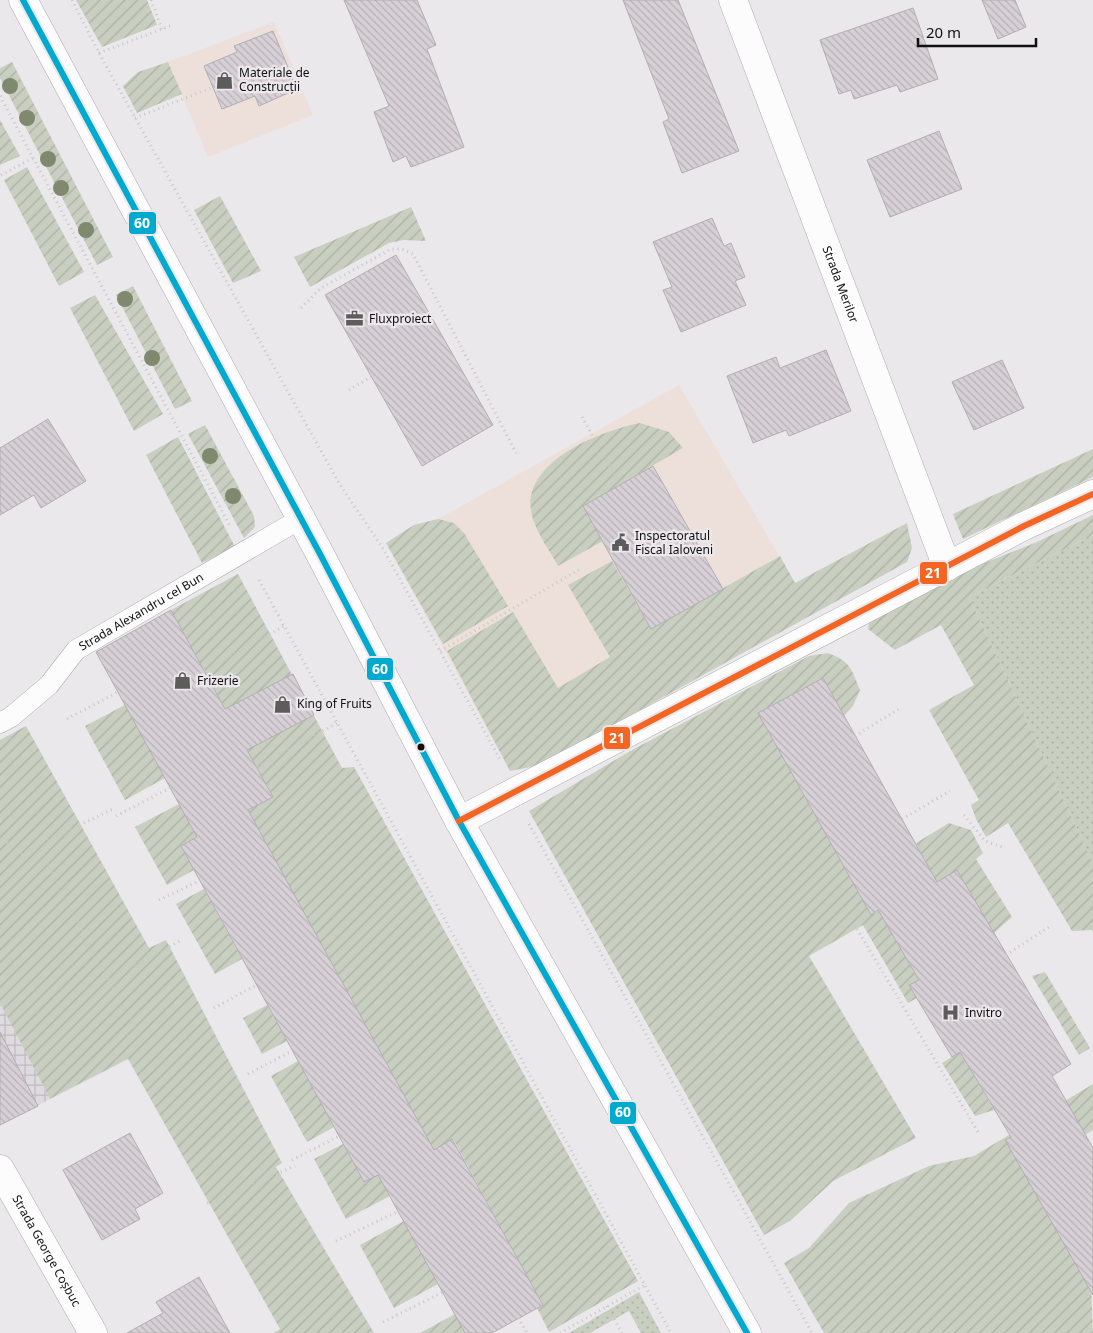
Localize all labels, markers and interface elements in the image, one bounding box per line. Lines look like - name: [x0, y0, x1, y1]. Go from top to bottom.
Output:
- scale bar: [918, 15, 1036, 47]
- text: 20 m: [926, 22, 961, 42]
- place label: Materiale de Construcții: [239, 64, 310, 95]
- shop icon: Materiale de Construcții: [215, 70, 235, 90]
- line badge: 60: [128, 211, 157, 235]
- text: 60: [134, 213, 150, 232]
- street label: Strada Merilor: [819, 243, 863, 325]
- office icon: Fluxproiect: [345, 309, 365, 329]
- place label: Fluxproiect: [369, 310, 432, 327]
- place label: Inspectoratul Fiscal Ialoveni: [635, 527, 713, 558]
- public building icon: Inspectoratul Fiscal Ialoveni: [611, 533, 631, 553]
- line badge: 21: [919, 561, 948, 585]
- text: 21: [925, 563, 941, 582]
- street label: Strada Alexandru cel Bun: [75, 568, 206, 655]
- line badge: 60: [366, 657, 394, 681]
- text: 60: [372, 659, 388, 678]
- shop icon: Frizerie: [173, 671, 193, 691]
- place label: Frizerie: [197, 672, 239, 689]
- shop icon: King of Fruits: [273, 694, 293, 714]
- place label: King of Fruits: [297, 695, 372, 712]
- line badge: 21: [603, 726, 631, 750]
- text: 21: [609, 728, 625, 747]
- unlabelled marker: [416, 742, 426, 752]
- hospital icon: Invitro: [941, 1003, 961, 1023]
- place label: Invitro: [965, 1004, 1002, 1021]
- line badge: 60: [609, 1101, 637, 1125]
- text: 60: [615, 1102, 631, 1121]
- street label: Strada George Coșbuc: [8, 1192, 85, 1310]

